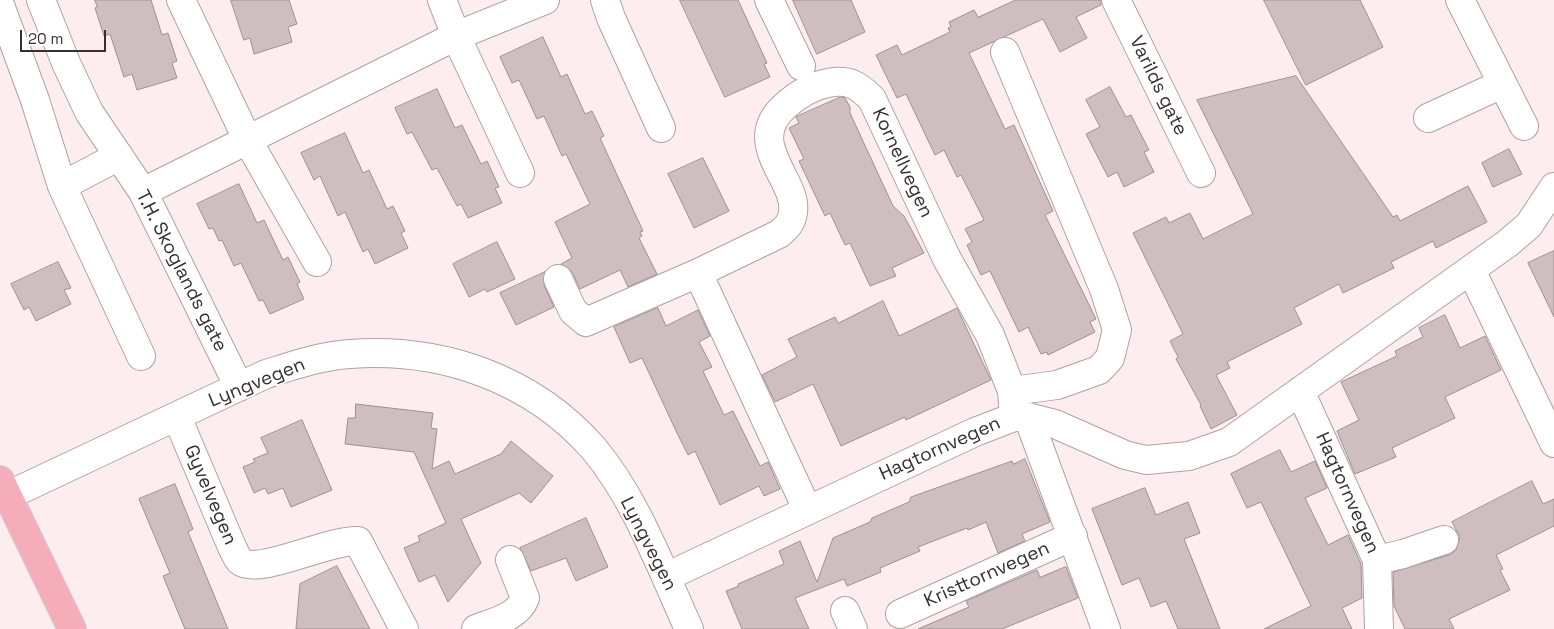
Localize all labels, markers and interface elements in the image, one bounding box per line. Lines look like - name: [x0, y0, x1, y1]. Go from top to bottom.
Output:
- scale bar: [22, 20, 109, 52]
- text: 20 m: [28, 29, 63, 48]
- street label: Varilds gate: [1124, 33, 1192, 139]
- street label: Kornellvegen: [867, 104, 937, 222]
- street label: T.H. Skoglands gate: [130, 186, 232, 356]
- street label: Lyngvegen: [205, 353, 309, 413]
- street label: Hagtornvegen: [876, 412, 1004, 486]
- street label: Hagtornvegen: [1310, 429, 1384, 557]
- street label: Gyvelvegen: [179, 442, 241, 548]
- street label: Lyngvegen: [615, 493, 681, 595]
- street label: Kristtornvegen: [921, 537, 1053, 613]

